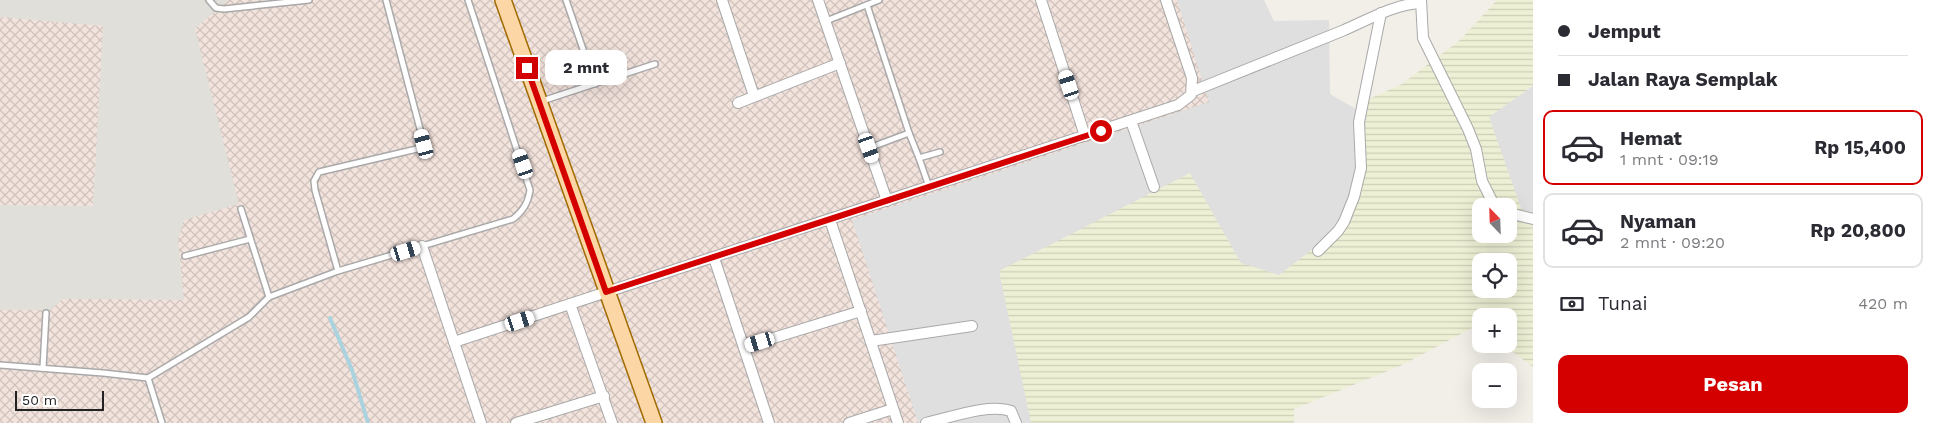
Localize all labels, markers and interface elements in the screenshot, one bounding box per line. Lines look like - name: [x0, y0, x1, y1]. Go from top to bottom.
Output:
- text: Jemput: [1588, 20, 1661, 43]
- callout: 2 mnt: [544, 50, 627, 86]
- route end: [516, 57, 538, 79]
- text: 2 mnt: [563, 58, 609, 77]
- car: [1057, 68, 1080, 102]
- text: Jalan Raya Semplak: [1588, 68, 1778, 91]
- route start: [1090, 120, 1112, 142]
- icon: car: [1560, 125, 1605, 170]
- text: Hemat: [1620, 127, 1682, 150]
- car: [412, 128, 435, 160]
- car: [857, 131, 880, 165]
- text: Rp 15,400: [1814, 136, 1906, 159]
- car: [511, 147, 534, 181]
- text: 1 mnt · 09:19: [1620, 150, 1719, 169]
- north arrow: [1472, 198, 1518, 242]
- map controls: [1472, 198, 1517, 408]
- icon: car: [1560, 208, 1605, 253]
- text: Nyaman: [1620, 210, 1696, 233]
- text: Rp 20,800: [1810, 219, 1906, 242]
- text: 2 mnt · 09:20: [1620, 233, 1725, 252]
- car: [389, 239, 422, 263]
- button: locate: [1472, 253, 1517, 298]
- icon: cash: [1558, 290, 1586, 318]
- text: Tunai: [1598, 292, 1648, 315]
- text: 420 m: [1858, 294, 1908, 313]
- button: +: [1472, 308, 1517, 353]
- car: [503, 309, 536, 333]
- car: [743, 330, 776, 354]
- button: Pesan: [1558, 355, 1908, 413]
- button: −: [1472, 363, 1517, 408]
- scale bar: [15, 388, 104, 411]
- text: 50 m: [22, 392, 57, 408]

